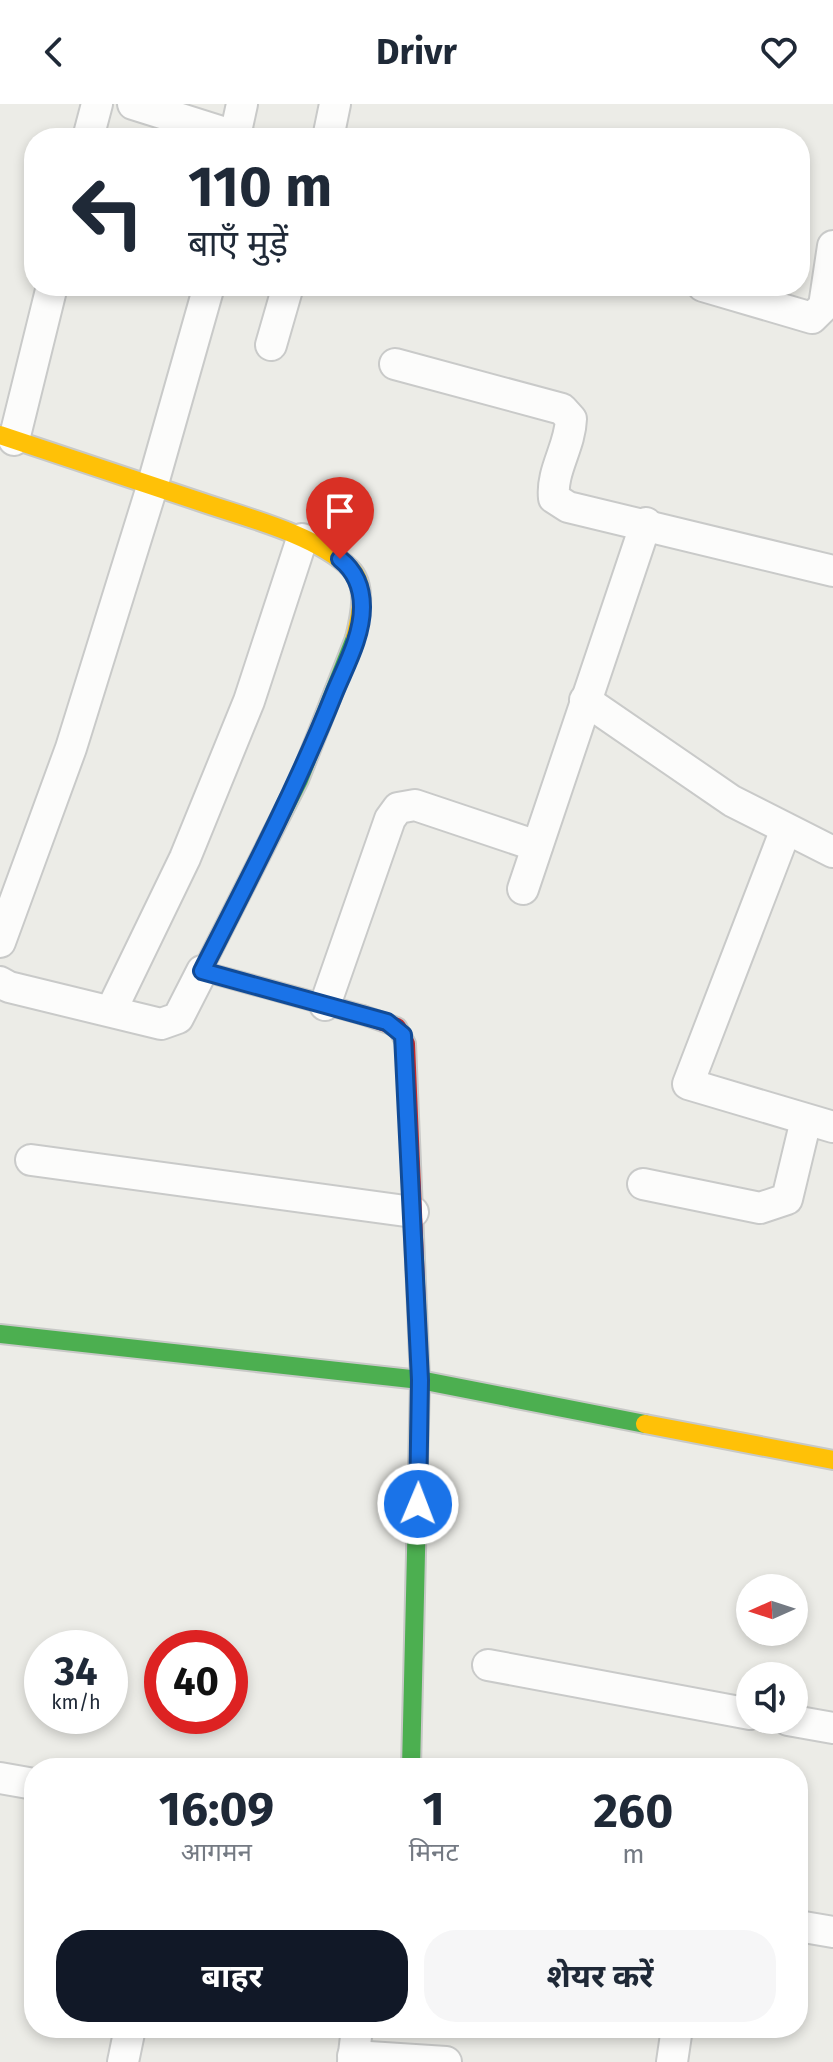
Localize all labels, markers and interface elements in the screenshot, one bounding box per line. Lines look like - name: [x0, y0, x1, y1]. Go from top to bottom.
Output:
- icon: back: [32, 30, 76, 74]
- text: Drivr: [376, 30, 457, 74]
- icon: heart: [757, 30, 801, 74]
- text: 110 m: [188, 154, 332, 221]
- icon: left: [56, 160, 160, 264]
- text: बाएँ मुड़ें: [188, 222, 288, 266]
- pin: [306, 477, 374, 559]
- icon: arrive: [318, 489, 362, 533]
- position arrow: [376, 1462, 460, 1546]
- north arrow: [736, 1574, 808, 1646]
- map controls: [736, 1574, 808, 1734]
- speed limit sign: 40: [144, 1630, 248, 1734]
- text: 34: [54, 1648, 98, 1696]
- button: sound: [736, 1662, 808, 1734]
- text: km/h: [51, 1690, 101, 1714]
- text: 16:09: [159, 1780, 274, 1838]
- text: 1: [423, 1780, 445, 1838]
- text: 260: [593, 1782, 673, 1840]
- text: आगमन: [181, 1837, 252, 1868]
- text: मिनट: [409, 1837, 459, 1868]
- text: m: [622, 1839, 644, 1870]
- button: बाहर: [56, 1930, 408, 2022]
- button: शेयर करें: [424, 1930, 776, 2022]

